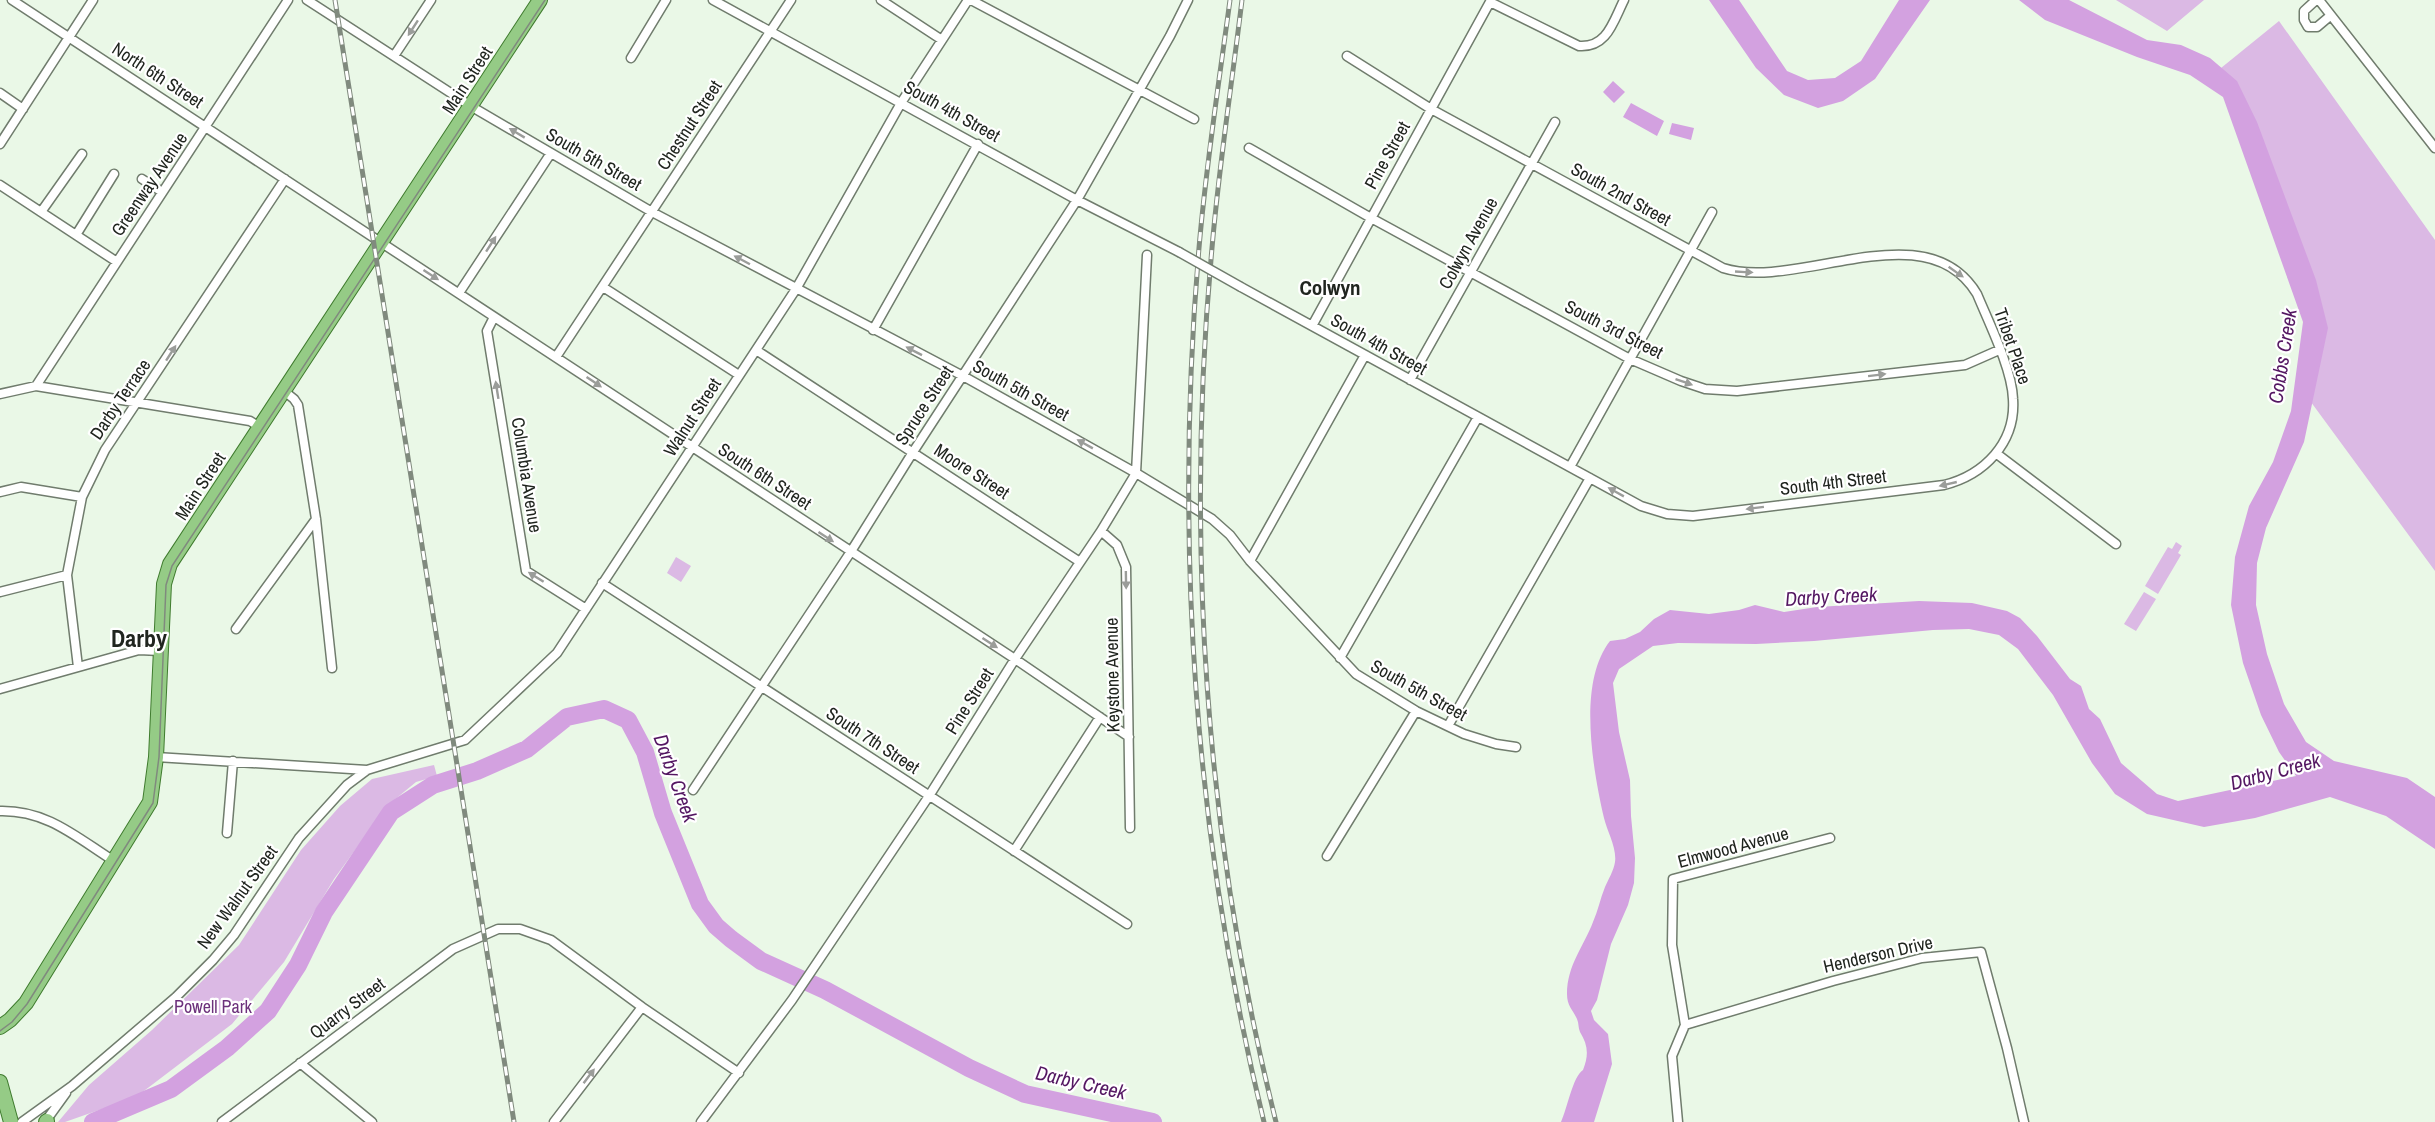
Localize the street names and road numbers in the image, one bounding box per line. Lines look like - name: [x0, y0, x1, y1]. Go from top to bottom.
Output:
- street label: North 6th Street: [107, 36, 209, 114]
- street label: Main Street: [436, 41, 498, 119]
- street label: South 4th Street: [899, 74, 1005, 148]
- street label: Chestnut Street: [651, 75, 727, 175]
- street label: Pine Street: [1358, 117, 1416, 193]
- street label: South 5th Street: [542, 122, 646, 196]
- street label: Greenway Avenue: [105, 127, 193, 241]
- street label: South 2nd Street: [1566, 156, 1676, 232]
- street label: Colwyn Avenue: [1432, 193, 1504, 293]
- street label: South 3rd Street: [1560, 293, 1668, 365]
- street label: Tribet Place: [1988, 305, 2038, 387]
- street label: South 4th Street: [1326, 307, 1432, 381]
- street label: South 5th Street: [968, 353, 1074, 427]
- street label: Darby Terrace: [84, 354, 156, 444]
- street label: Spruce Street: [889, 360, 959, 450]
- street label: Walnut Street: [657, 373, 727, 461]
- street label: Columbia Avenue: [506, 416, 548, 534]
- street label: South 6th Street: [713, 436, 817, 516]
- street label: Moore Street: [929, 437, 1015, 505]
- street label: Main Street: [169, 447, 231, 525]
- street label: South 4th Street: [1779, 463, 1887, 501]
- street label: Keystone Avenue: [1099, 617, 1125, 733]
- street label: South 5th Street: [1366, 653, 1472, 727]
- street label: Pine Street: [939, 663, 999, 739]
- street label: South 7th Street: [821, 700, 925, 780]
- street label: Elmwood Avenue: [1675, 820, 1791, 874]
- street label: New Walnut Street: [191, 840, 283, 954]
- street label: Henderson Drive: [1821, 929, 1935, 979]
- street label: Quarry Street: [304, 971, 390, 1045]

